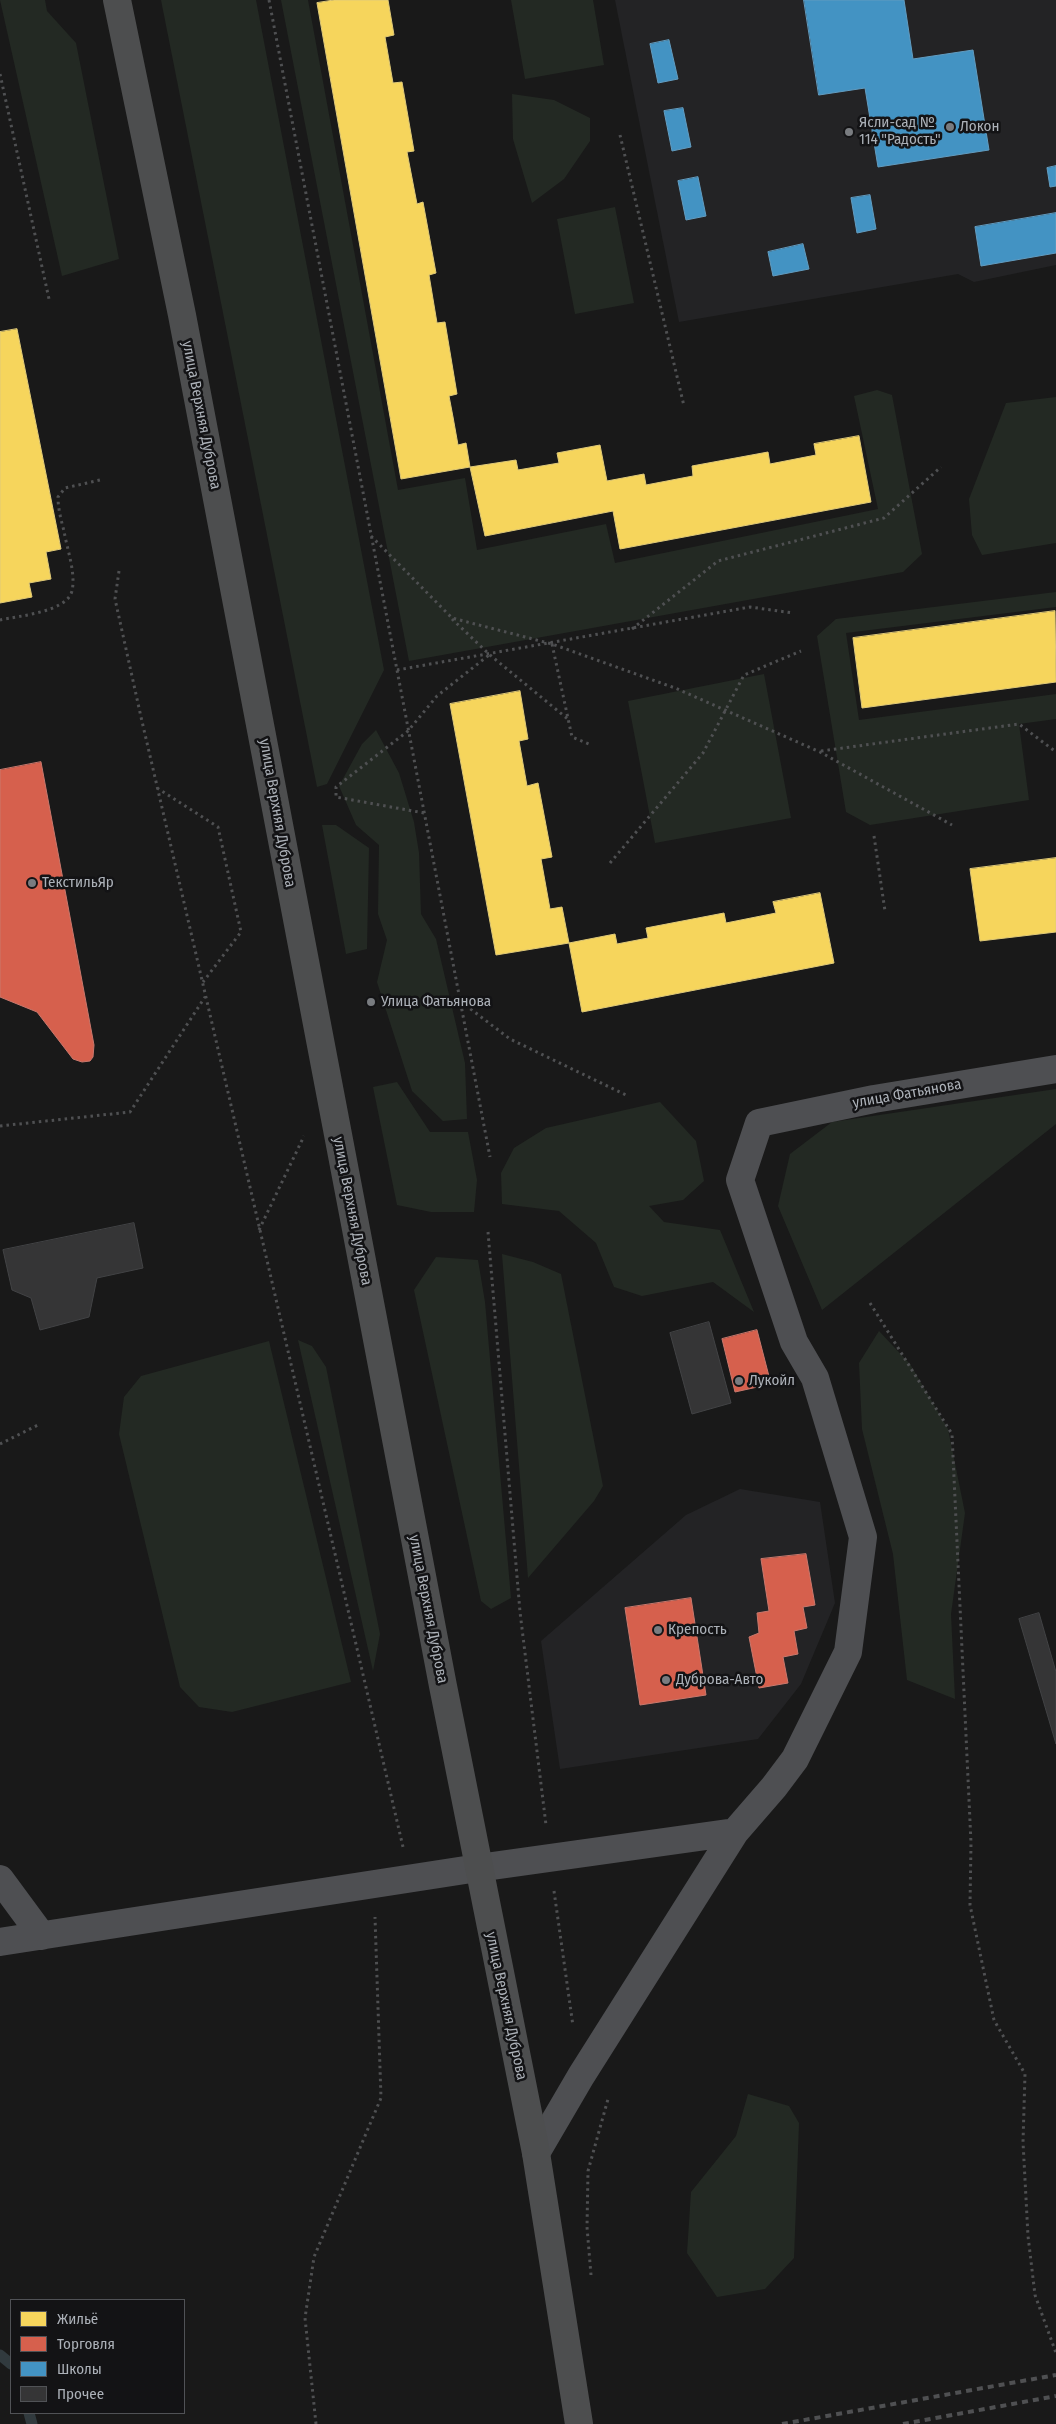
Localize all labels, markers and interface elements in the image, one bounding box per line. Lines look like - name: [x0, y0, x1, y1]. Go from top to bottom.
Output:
- place label: Ясли-сад № 114 "Радость": [859, 114, 941, 149]
- place label: Локон: [960, 118, 999, 136]
- marker: Локон: [944, 121, 956, 133]
- marker: Ясли-сад № 114 "Радость": [843, 126, 855, 138]
- street label: улица Верхняя Дуброва: [178, 339, 224, 491]
- street label: улица Верхняя Дуброва: [255, 737, 299, 889]
- place label: ТекстильЯр: [42, 874, 114, 892]
- marker: ТекстильЯр: [26, 877, 38, 889]
- place label: Улица Фатьянова: [381, 993, 491, 1011]
- marker: Улица Фатьянова: [365, 996, 377, 1008]
- street label: улица Фатьянова: [851, 1076, 963, 1112]
- street label: улица Верхняя Дуброва: [329, 1135, 375, 1287]
- place label: Лукойл: [749, 1372, 795, 1390]
- marker: Лукойл: [733, 1375, 745, 1387]
- street label: улица Верхняя Дуброва: [405, 1533, 451, 1685]
- place label: Крепость: [668, 1621, 727, 1639]
- marker: Крепость: [652, 1624, 664, 1636]
- place label: Дуброва-Авто: [676, 1671, 763, 1689]
- marker: Дуброва-Авто: [660, 1674, 672, 1686]
- street label: улица Верхняя Дуброва: [482, 1930, 530, 2082]
- legend: [10, 2299, 185, 2414]
- text: Жильё: [57, 2310, 98, 2328]
- text: Торговля: [57, 2335, 115, 2353]
- text: Школы: [57, 2360, 102, 2378]
- text: Прочее: [57, 2385, 104, 2403]

